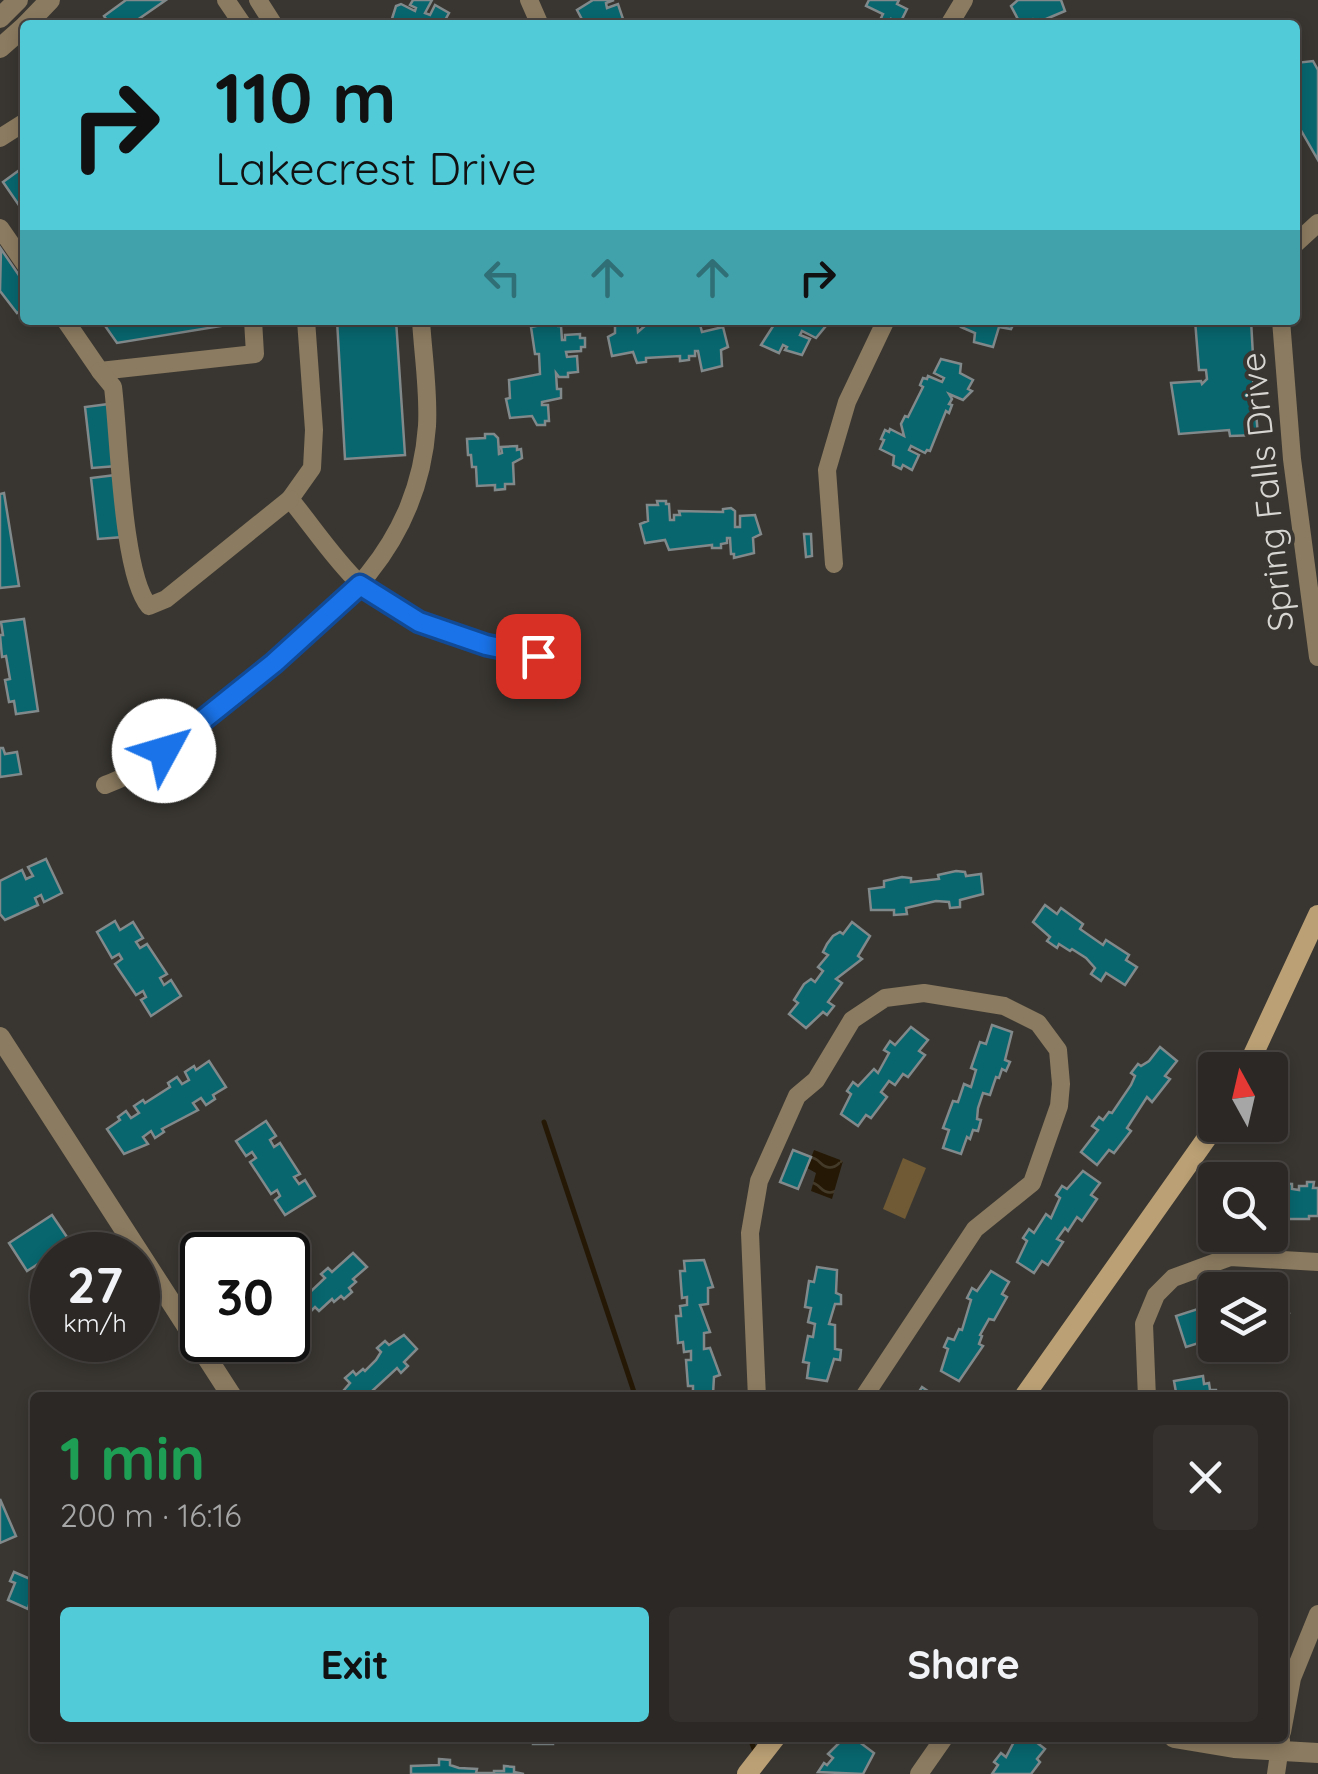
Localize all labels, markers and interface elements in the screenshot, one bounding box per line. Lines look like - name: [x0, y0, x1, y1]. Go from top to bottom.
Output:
- text: 110 m: [215, 53, 397, 141]
- icon: right: [50, 60, 180, 190]
- text: Lakecrest Drive: [215, 140, 537, 196]
- icon: left: [475, 250, 530, 305]
- icon: ahead: [580, 250, 635, 305]
- icon: ahead: [685, 250, 740, 305]
- icon: right: [790, 250, 845, 305]
- street label: Spring Falls Drive: [1229, 351, 1303, 634]
- pin: [496, 614, 581, 699]
- icon: arrive: [511, 629, 566, 684]
- position arrow: [112, 699, 216, 803]
- north arrow: [1198, 1052, 1288, 1142]
- map controls: [1198, 1052, 1288, 1362]
- button: search: [1198, 1162, 1288, 1252]
- speed limit sign: 30: [180, 1232, 310, 1362]
- text: 27: [67, 1253, 123, 1316]
- button: layers: [1198, 1272, 1288, 1362]
- text: km/h: [63, 1307, 127, 1338]
- text: 1 min: [60, 1420, 205, 1495]
- button: close: [1153, 1425, 1258, 1530]
- text: 200 m · 16:16: [60, 1495, 242, 1535]
- button: Exit: [60, 1607, 649, 1722]
- button: Share: [669, 1607, 1258, 1722]

